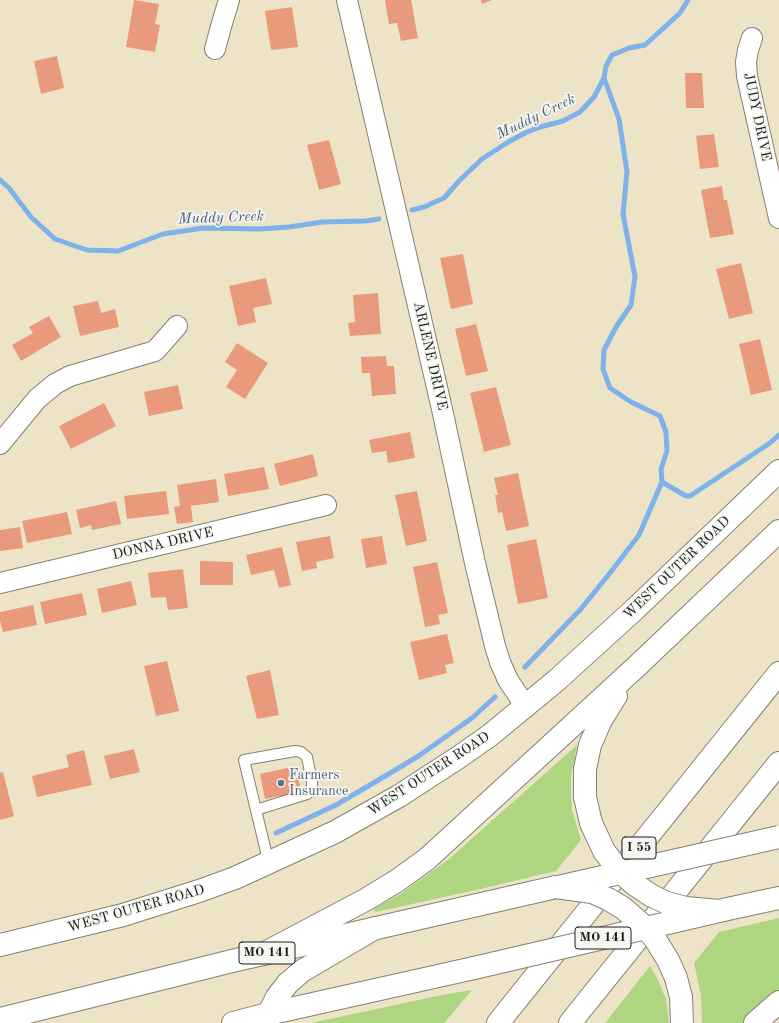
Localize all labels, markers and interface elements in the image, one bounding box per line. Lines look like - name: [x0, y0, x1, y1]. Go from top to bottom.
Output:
- street label: JUDY DRIVE: [739, 71, 775, 163]
- water label: Muddy Creek: [493, 90, 579, 144]
- water label: Muddy Creek: [178, 208, 264, 228]
- street label: ARLENE DRIVE: [409, 300, 451, 412]
- street label: WEST OUTER ROAD: [620, 513, 734, 623]
- street label: DONNA DRIVE: [111, 524, 215, 564]
- street label: WEST OUTER ROAD: [365, 728, 493, 820]
- place label: Farmers Insurance: [289, 767, 348, 800]
- marker: Farmers Insurance: [276, 778, 286, 788]
- road number: I 55: [622, 837, 656, 859]
- street label: WEST OUTER ROAD: [66, 881, 206, 937]
- road number: MO 141: [575, 927, 631, 949]
- road number: MO 141: [239, 942, 295, 964]

